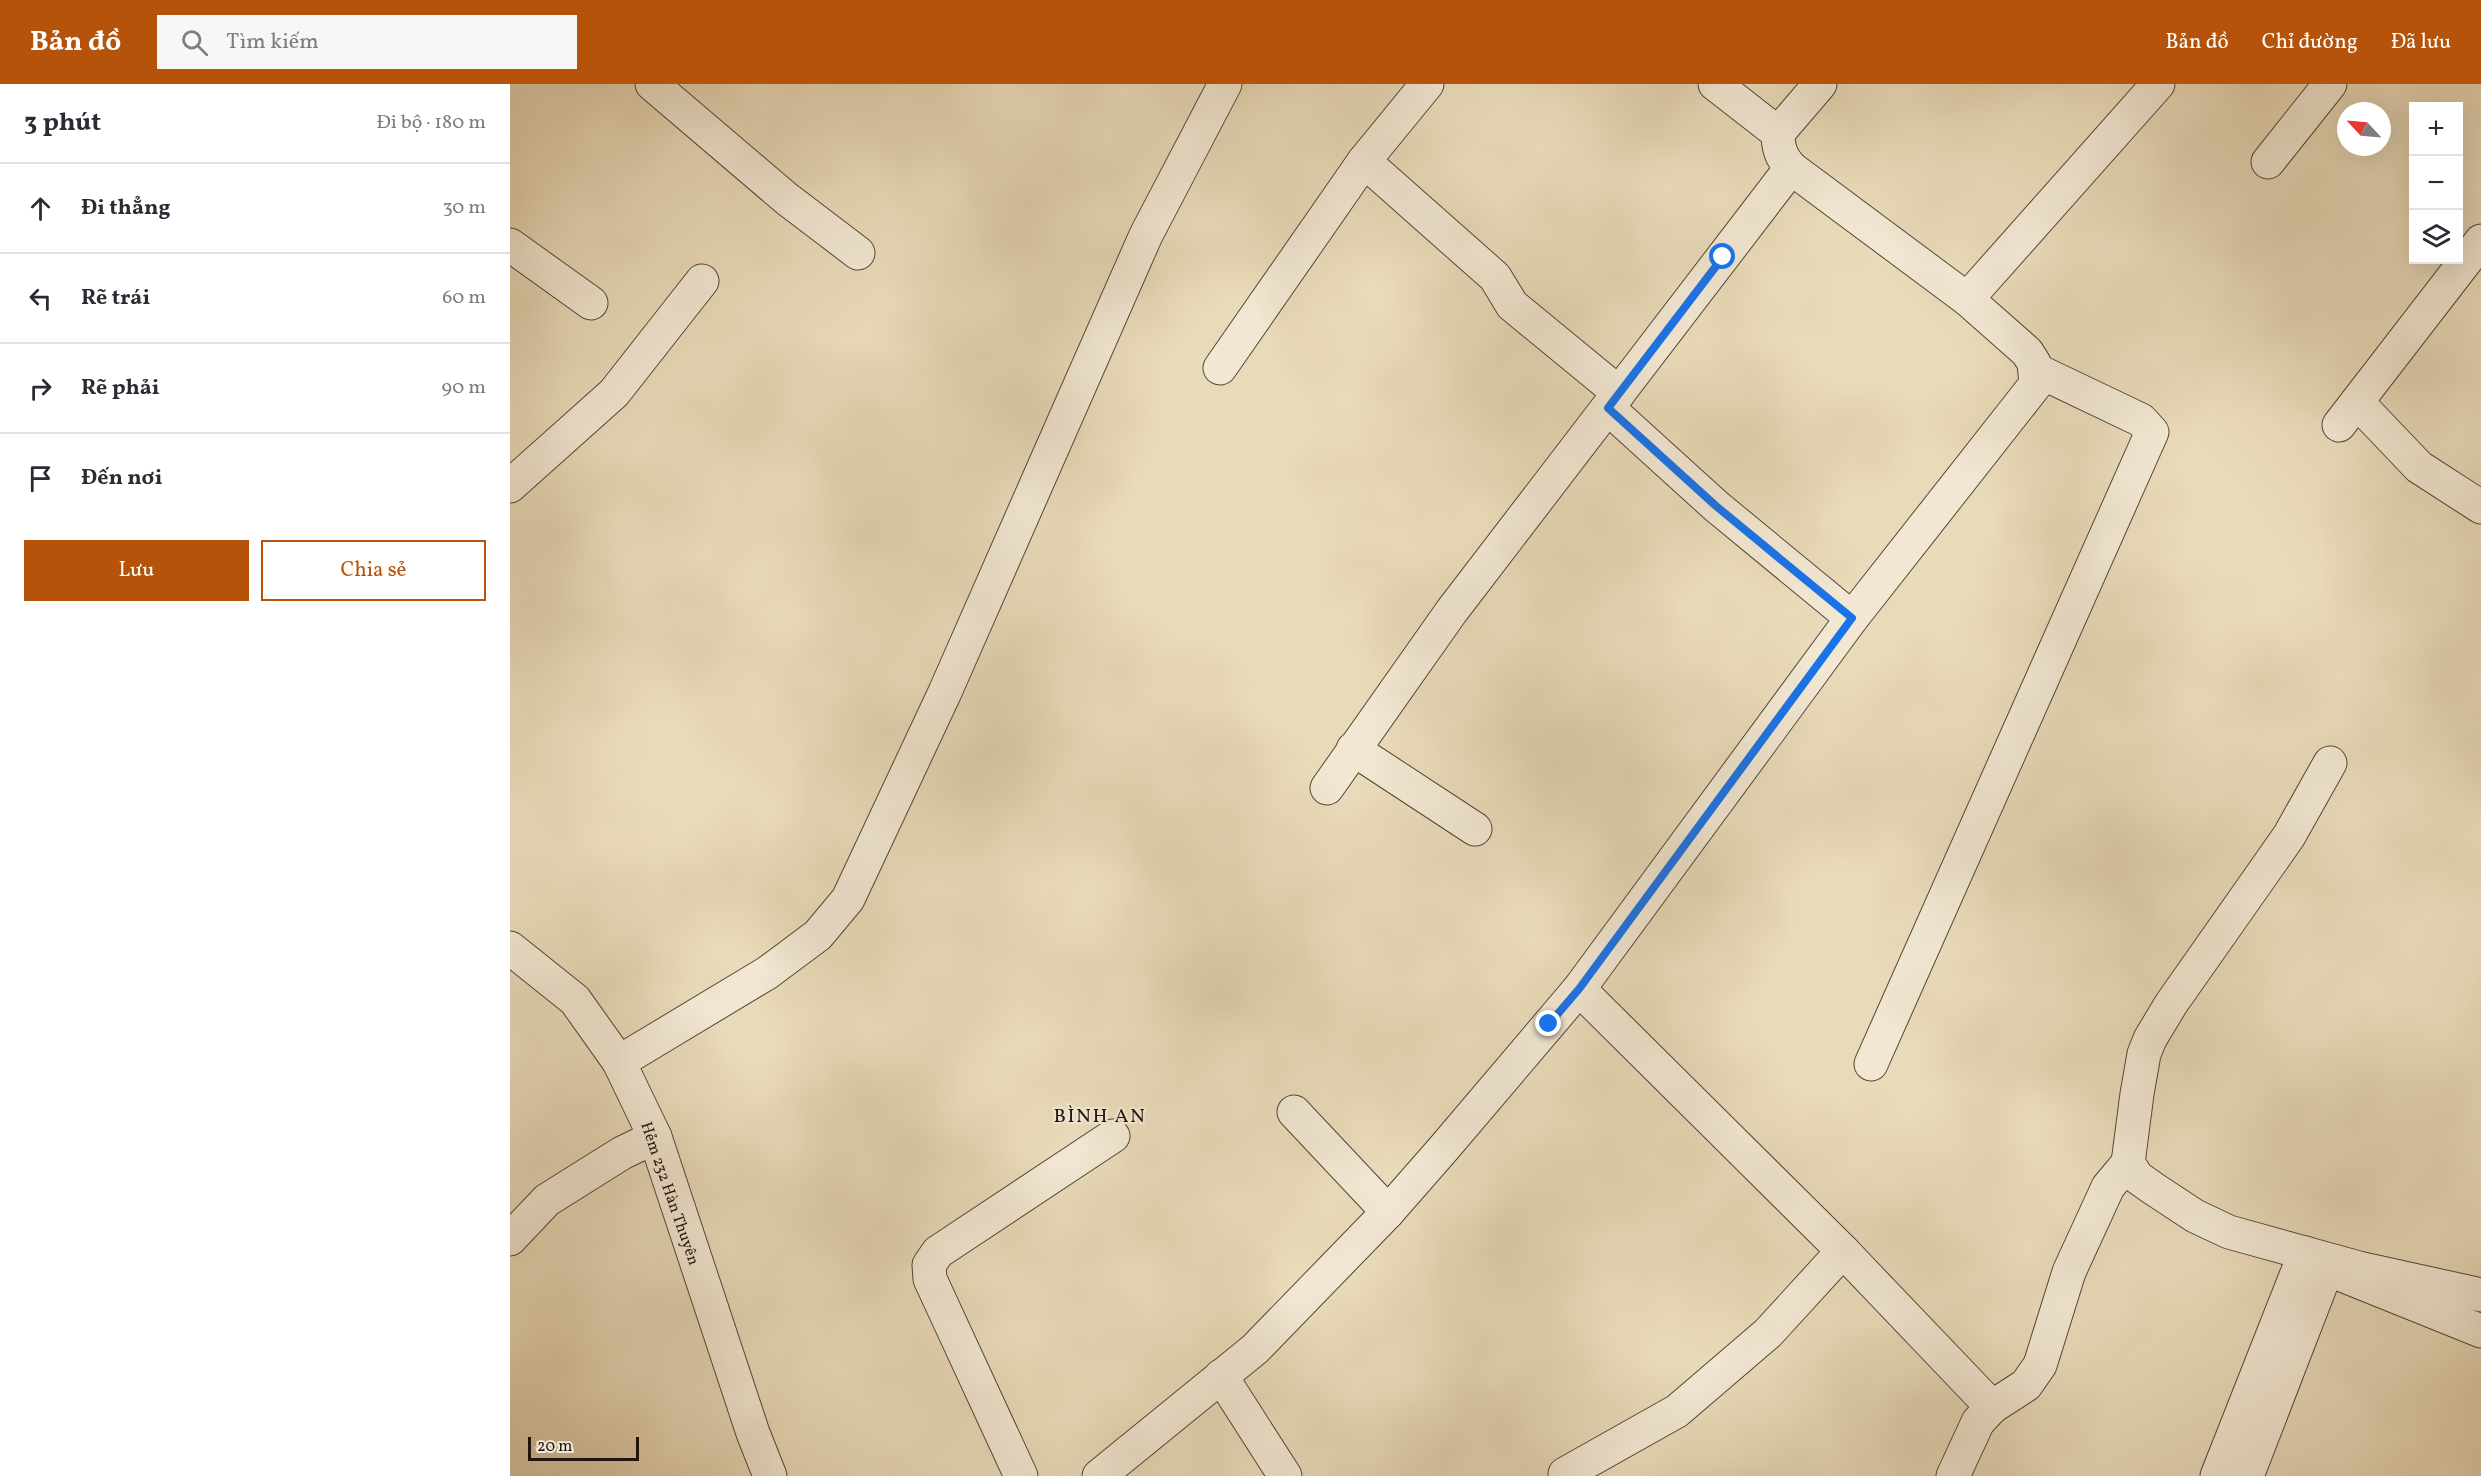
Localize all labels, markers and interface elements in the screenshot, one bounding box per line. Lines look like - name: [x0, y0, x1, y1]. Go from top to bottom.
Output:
- search box: [157, 15, 577, 69]
- text: Bản đồ: [30, 23, 121, 62]
- icon: search: [178, 26, 211, 59]
- text: Tìm kiếm: [226, 27, 319, 58]
- text: Bản đồ: [2165, 28, 2229, 57]
- text: Chỉ đường: [2262, 28, 2358, 57]
- text: Đã lưu: [2391, 28, 2451, 57]
- north arrow: [2337, 102, 2391, 156]
- map controls: [2409, 102, 2463, 264]
- button: +: [2409, 102, 2463, 156]
- text: 3 phút: [24, 105, 101, 141]
- text: Đi bộ · 180 m: [376, 109, 486, 137]
- button: −: [2409, 156, 2463, 210]
- icon: ahead: [24, 192, 57, 225]
- text: Đi thẳng: [81, 193, 171, 224]
- text: 30 m: [442, 194, 486, 222]
- button: layers: [2409, 210, 2463, 264]
- route start: [1709, 243, 1735, 269]
- icon: left: [24, 282, 57, 315]
- text: Rẽ trái: [81, 283, 150, 314]
- text: 60 m: [442, 284, 486, 312]
- icon: right: [24, 372, 57, 405]
- text: Rẽ phải: [81, 373, 160, 404]
- text: 90 m: [442, 374, 486, 402]
- icon: arrive: [24, 462, 57, 495]
- text: Đến nơi: [81, 463, 163, 494]
- button: Lưu: [24, 540, 249, 601]
- button: Chia sẻ: [261, 540, 486, 601]
- route end: [1535, 1010, 1561, 1036]
- district label: BÌNH AN: [1054, 1103, 1146, 1131]
- street label: Hẻm 232 Hàn Thuyên: [634, 1119, 704, 1268]
- scale bar: [528, 1434, 639, 1462]
- text: 20 m: [537, 1436, 572, 1458]

